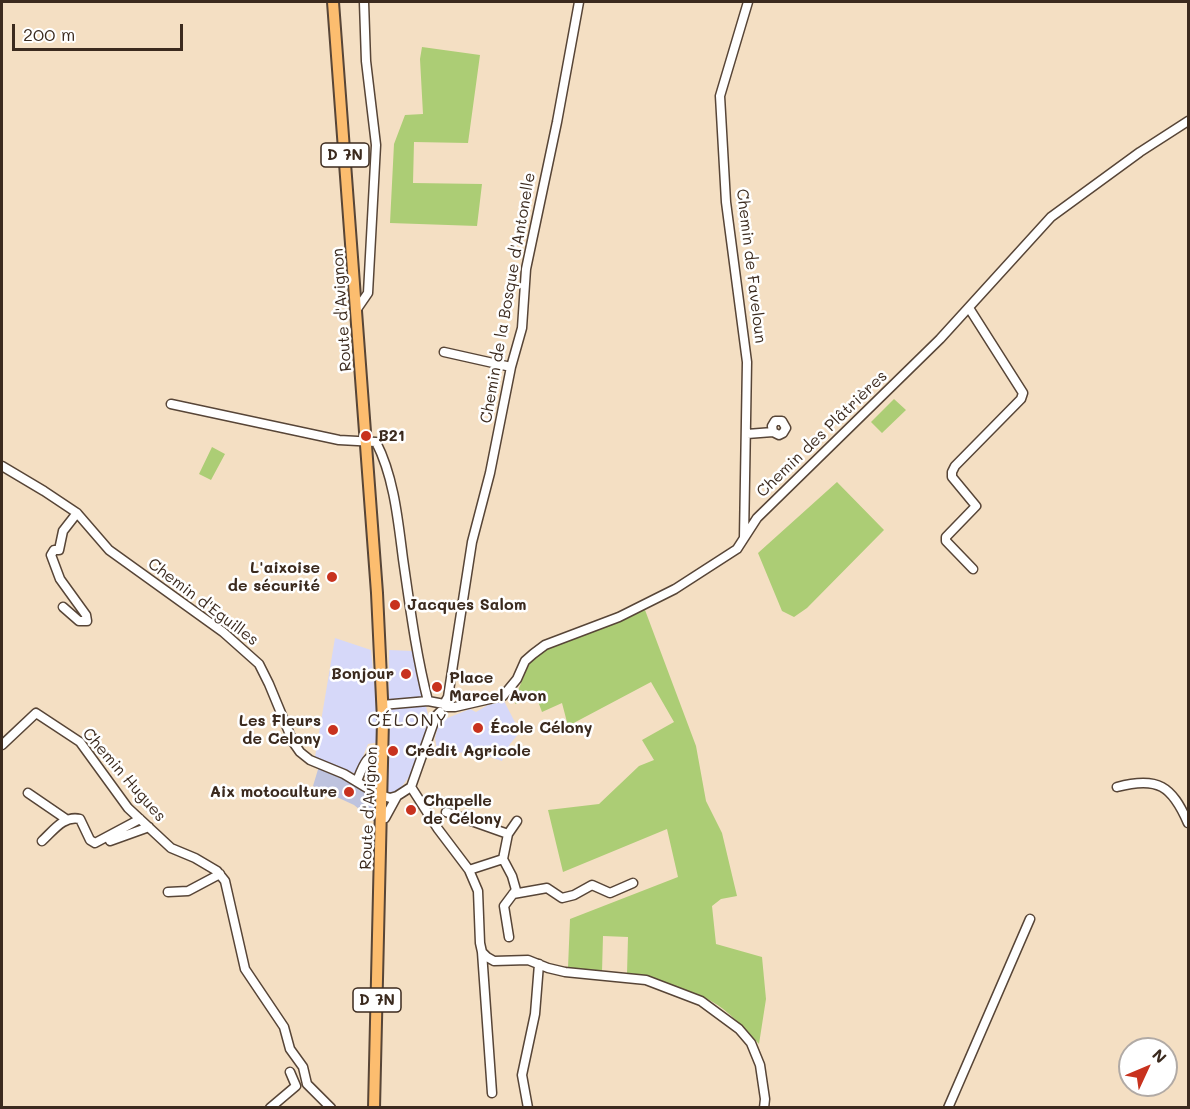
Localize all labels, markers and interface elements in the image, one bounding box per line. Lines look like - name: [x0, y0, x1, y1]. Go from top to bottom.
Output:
- scale bar: [15, 12, 186, 50]
- text: 200 m: [23, 22, 75, 46]
- road number: D 7N: [321, 143, 369, 167]
- street label: Chemin de la Bosque d'Antonelle: [476, 171, 540, 425]
- street label: Chemin de Faveloun: [732, 188, 770, 344]
- street label: Route d'Avignon: [328, 248, 356, 372]
- street label: Chemin des Plâtrières: [753, 367, 891, 501]
- place label: B21: [378, 426, 405, 446]
- marker: B21: [359, 429, 373, 443]
- street label: Chemin d'Eguilles: [144, 554, 262, 650]
- place label: L'aixoise de sécurité: [228, 558, 320, 596]
- marker: L'aixoise de sécurité: [325, 570, 339, 584]
- place label: Jacques Salom: [407, 595, 526, 615]
- marker: Jacques Salom: [388, 598, 402, 612]
- place label: Bonjour: [331, 664, 394, 684]
- marker: Bonjour: [399, 667, 413, 681]
- place label: Place Marcel Avon: [449, 668, 546, 706]
- marker: Place Marcel Avon: [430, 680, 444, 694]
- district label: CÉLONY: [368, 709, 448, 731]
- place label: Les Fleurs de Celony: [239, 711, 321, 749]
- place label: École Célony: [490, 718, 592, 738]
- marker: École Célony: [471, 721, 485, 735]
- marker: Les Fleurs de Celony: [326, 723, 340, 737]
- street label: Chemin Hugues: [78, 724, 170, 826]
- place label: Crédit Agricole: [405, 741, 531, 761]
- marker: Crédit Agricole: [386, 744, 400, 758]
- street label: Route d'Avignon: [356, 746, 382, 870]
- place label: Aix motoculture: [210, 782, 337, 802]
- marker: Aix motoculture: [342, 785, 356, 799]
- place label: Chapelle de Célony: [423, 791, 502, 829]
- marker: Chapelle de Célony: [404, 803, 418, 817]
- road number: D 7N: [353, 988, 401, 1012]
- north arrow: [1118, 1037, 1178, 1097]
- text: N: [1148, 1044, 1172, 1067]

